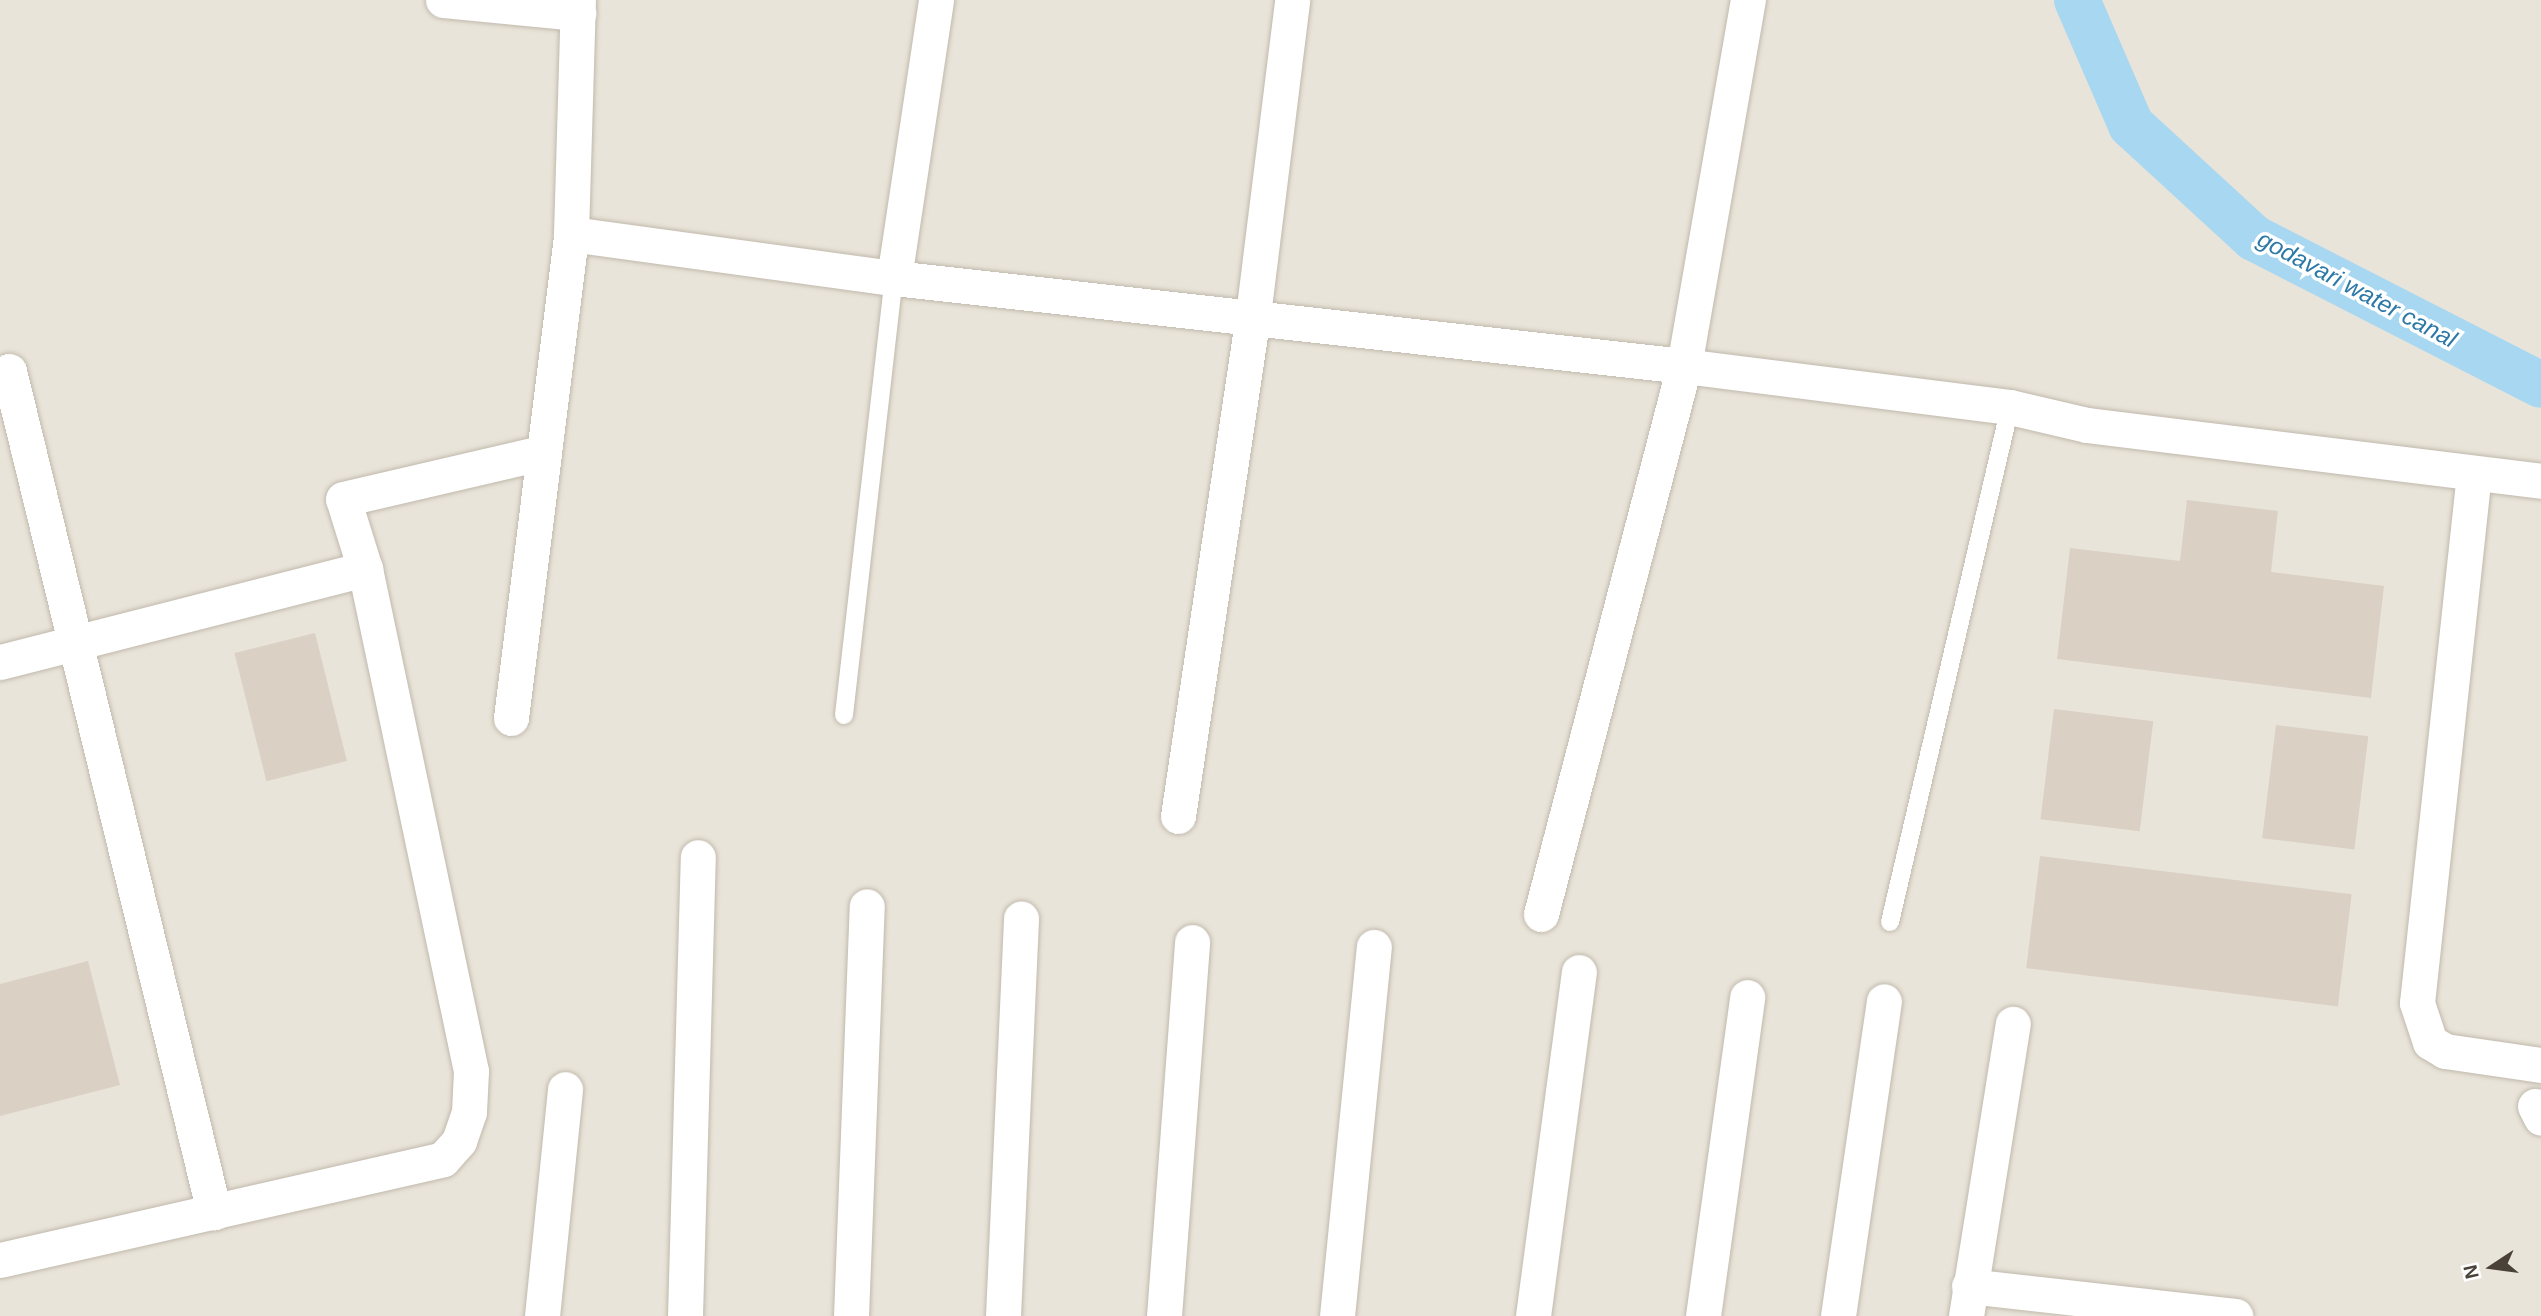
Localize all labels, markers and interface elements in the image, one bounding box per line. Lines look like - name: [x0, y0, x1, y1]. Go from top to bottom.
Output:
- water label: godavari water canal: [2252, 224, 2462, 354]
- north arrow: [2457, 1232, 2527, 1302]
- text: N: [2459, 1263, 2483, 1281]

